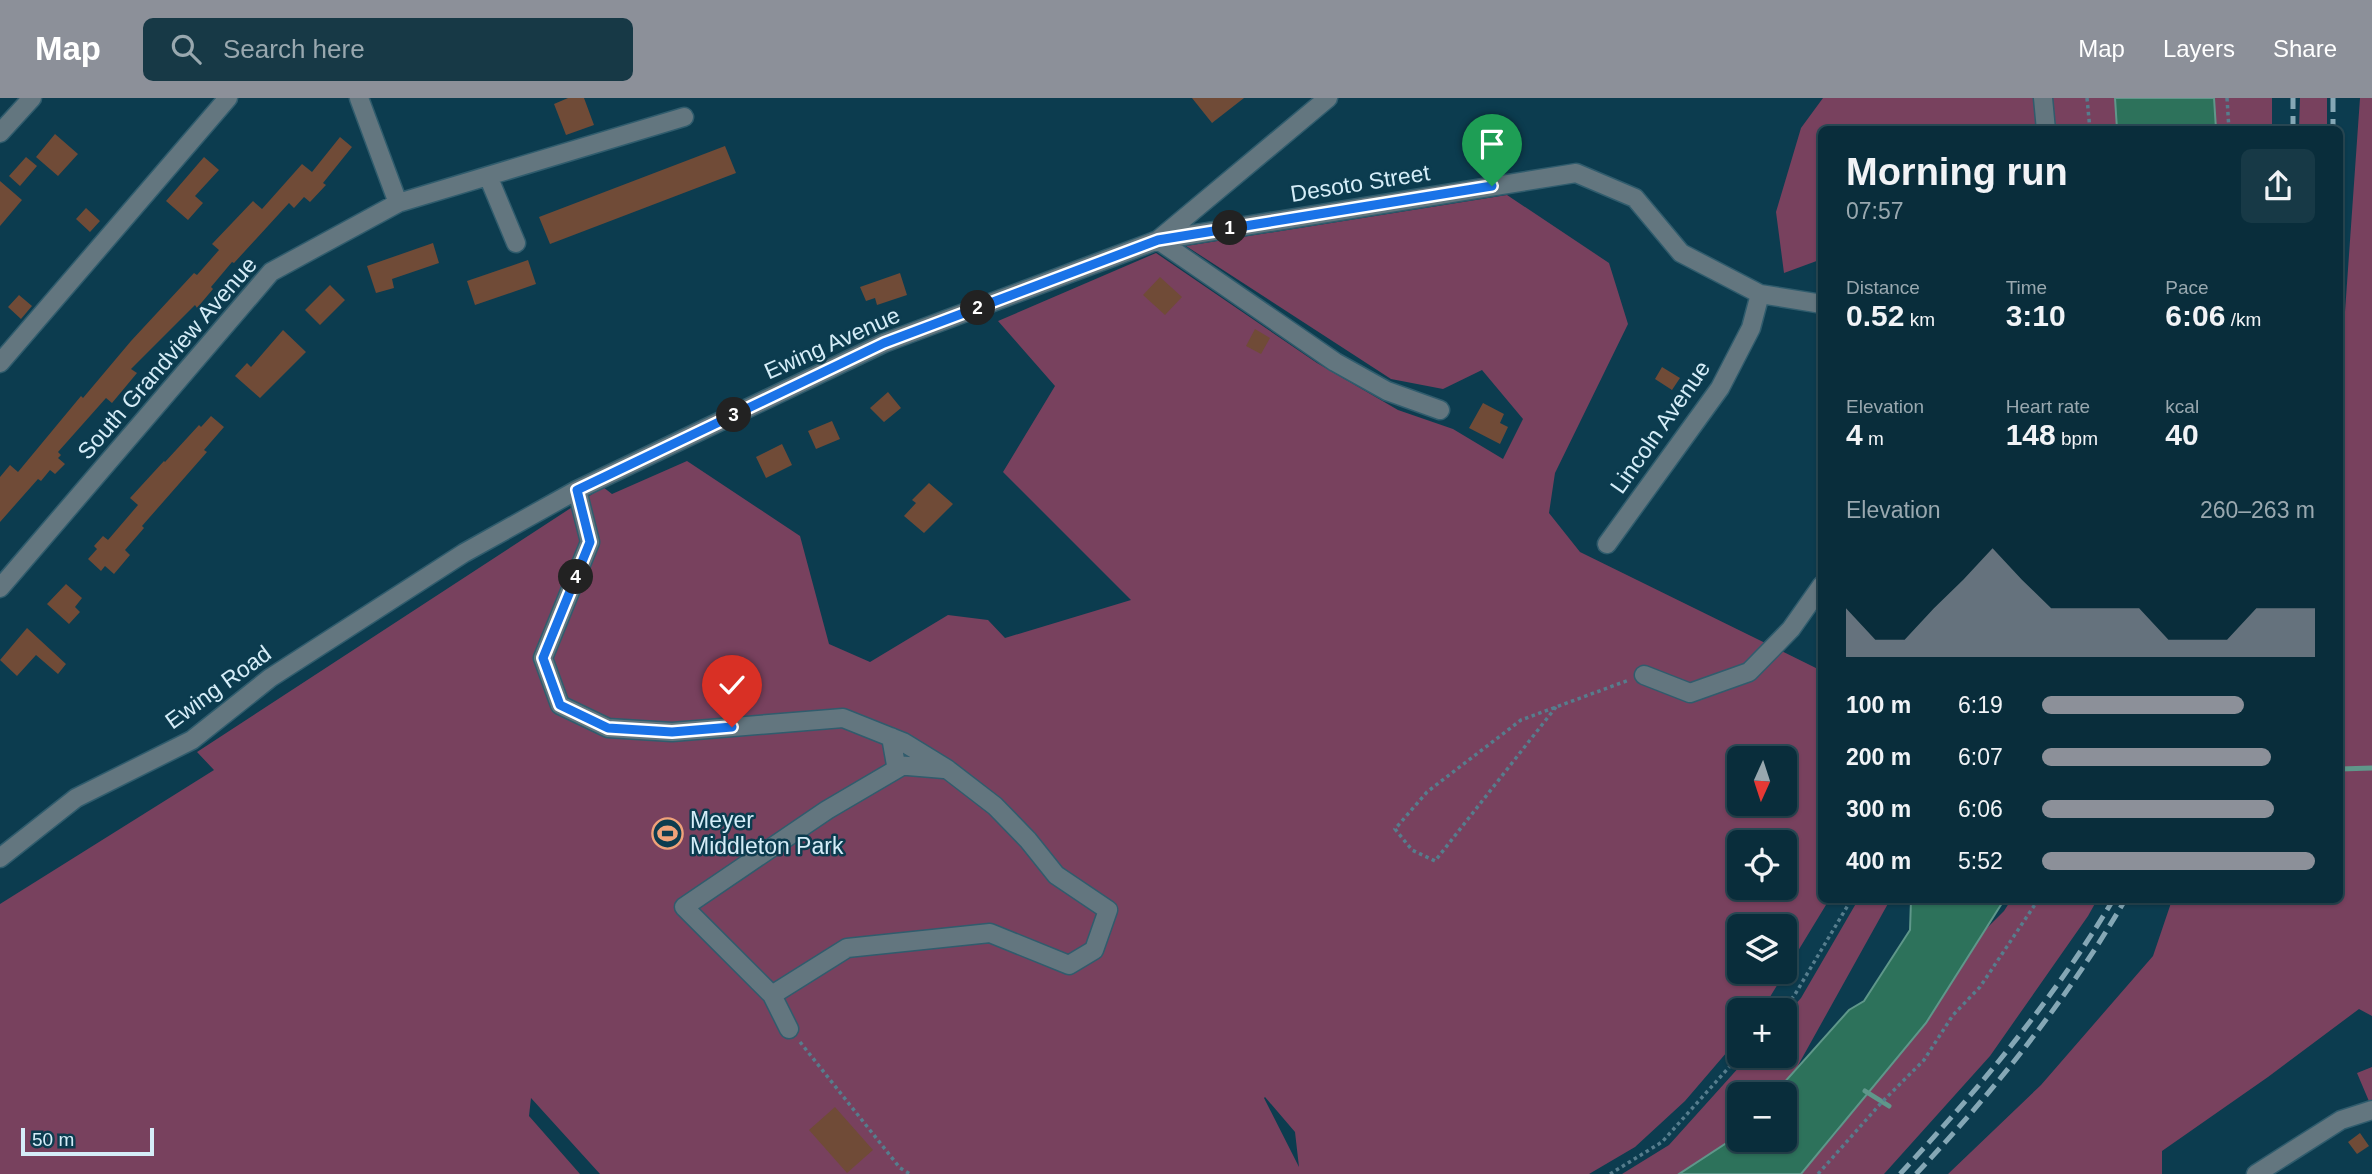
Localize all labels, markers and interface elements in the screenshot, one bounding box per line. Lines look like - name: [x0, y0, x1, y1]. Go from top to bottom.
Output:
- search box: [143, 18, 633, 81]
- text: Map: [35, 30, 101, 67]
- icon: search: [167, 30, 205, 68]
- text: Search here: [223, 34, 365, 64]
- text: Map: [2078, 35, 2125, 62]
- text: Layers: [2163, 35, 2235, 62]
- text: Share: [2273, 35, 2337, 62]
- pin: [1462, 114, 1522, 186]
- icon: arrive: [1473, 125, 1511, 163]
- button: share: [2241, 149, 2315, 223]
- text: Morning run: [1846, 151, 2068, 193]
- street label: Desoto Street: [1289, 159, 1432, 207]
- text: 07:57: [1846, 198, 1904, 224]
- pin: 1: [1212, 211, 1248, 246]
- text: 1: [1224, 217, 1235, 238]
- street label: South Grandview Avenue: [72, 252, 262, 464]
- text: Distance: [1846, 277, 1920, 298]
- text: Time: [2006, 277, 2047, 298]
- text: Pace: [2165, 277, 2209, 298]
- pin: 2: [960, 290, 996, 326]
- text: 2: [972, 297, 983, 318]
- text: 0.52: [1846, 299, 1904, 332]
- text: 3:10: [2006, 299, 2066, 332]
- text: 6:06: [2165, 299, 2225, 332]
- street label: Ewing Avenue: [760, 302, 904, 384]
- text: km: [1904, 309, 1935, 330]
- text: /km: [2225, 309, 2261, 330]
- street label: Lincoln Avenue: [1605, 356, 1715, 498]
- text: Elevation: [1846, 396, 1924, 417]
- text: Heart rate: [2006, 396, 2090, 417]
- text: kcal: [2165, 396, 2199, 417]
- pin: 3: [716, 398, 752, 432]
- text: 3: [728, 404, 739, 425]
- text: 4: [1846, 418, 1863, 451]
- text: 148: [2006, 418, 2056, 451]
- text: 40: [2165, 418, 2199, 451]
- text: m: [1863, 428, 1884, 449]
- text: bpm: [2056, 428, 2098, 449]
- text: Elevation: [1846, 497, 1941, 523]
- text: 260–263 m: [2200, 497, 2315, 523]
- pin: 4: [558, 560, 594, 594]
- text: 4: [570, 566, 581, 587]
- street label: Ewing Road: [160, 640, 276, 734]
- pin: [702, 655, 762, 727]
- icon: check: [713, 666, 751, 704]
- text: 100 m: [1846, 692, 1911, 718]
- text: 6:19: [1958, 692, 2003, 718]
- text: 200 m: [1846, 744, 1911, 770]
- text: 6:07: [1958, 744, 2003, 770]
- north arrow: [1727, 746, 1797, 816]
- map controls: [1727, 746, 1797, 1152]
- text: 300 m: [1846, 796, 1911, 822]
- text: 6:06: [1958, 796, 2003, 822]
- place label: Meyer Middleton Park: [690, 807, 844, 859]
- sports icon: Meyer Middleton Park: [650, 816, 684, 850]
- button: locate: [1727, 830, 1797, 900]
- text: 400 m: [1846, 848, 1911, 874]
- text: 5:52: [1958, 848, 2003, 874]
- button: layers: [1727, 914, 1797, 984]
- button: +: [1727, 998, 1797, 1068]
- button: −: [1727, 1082, 1797, 1152]
- scale bar: [21, 1125, 154, 1157]
- text: 50 m: [32, 1129, 74, 1150]

